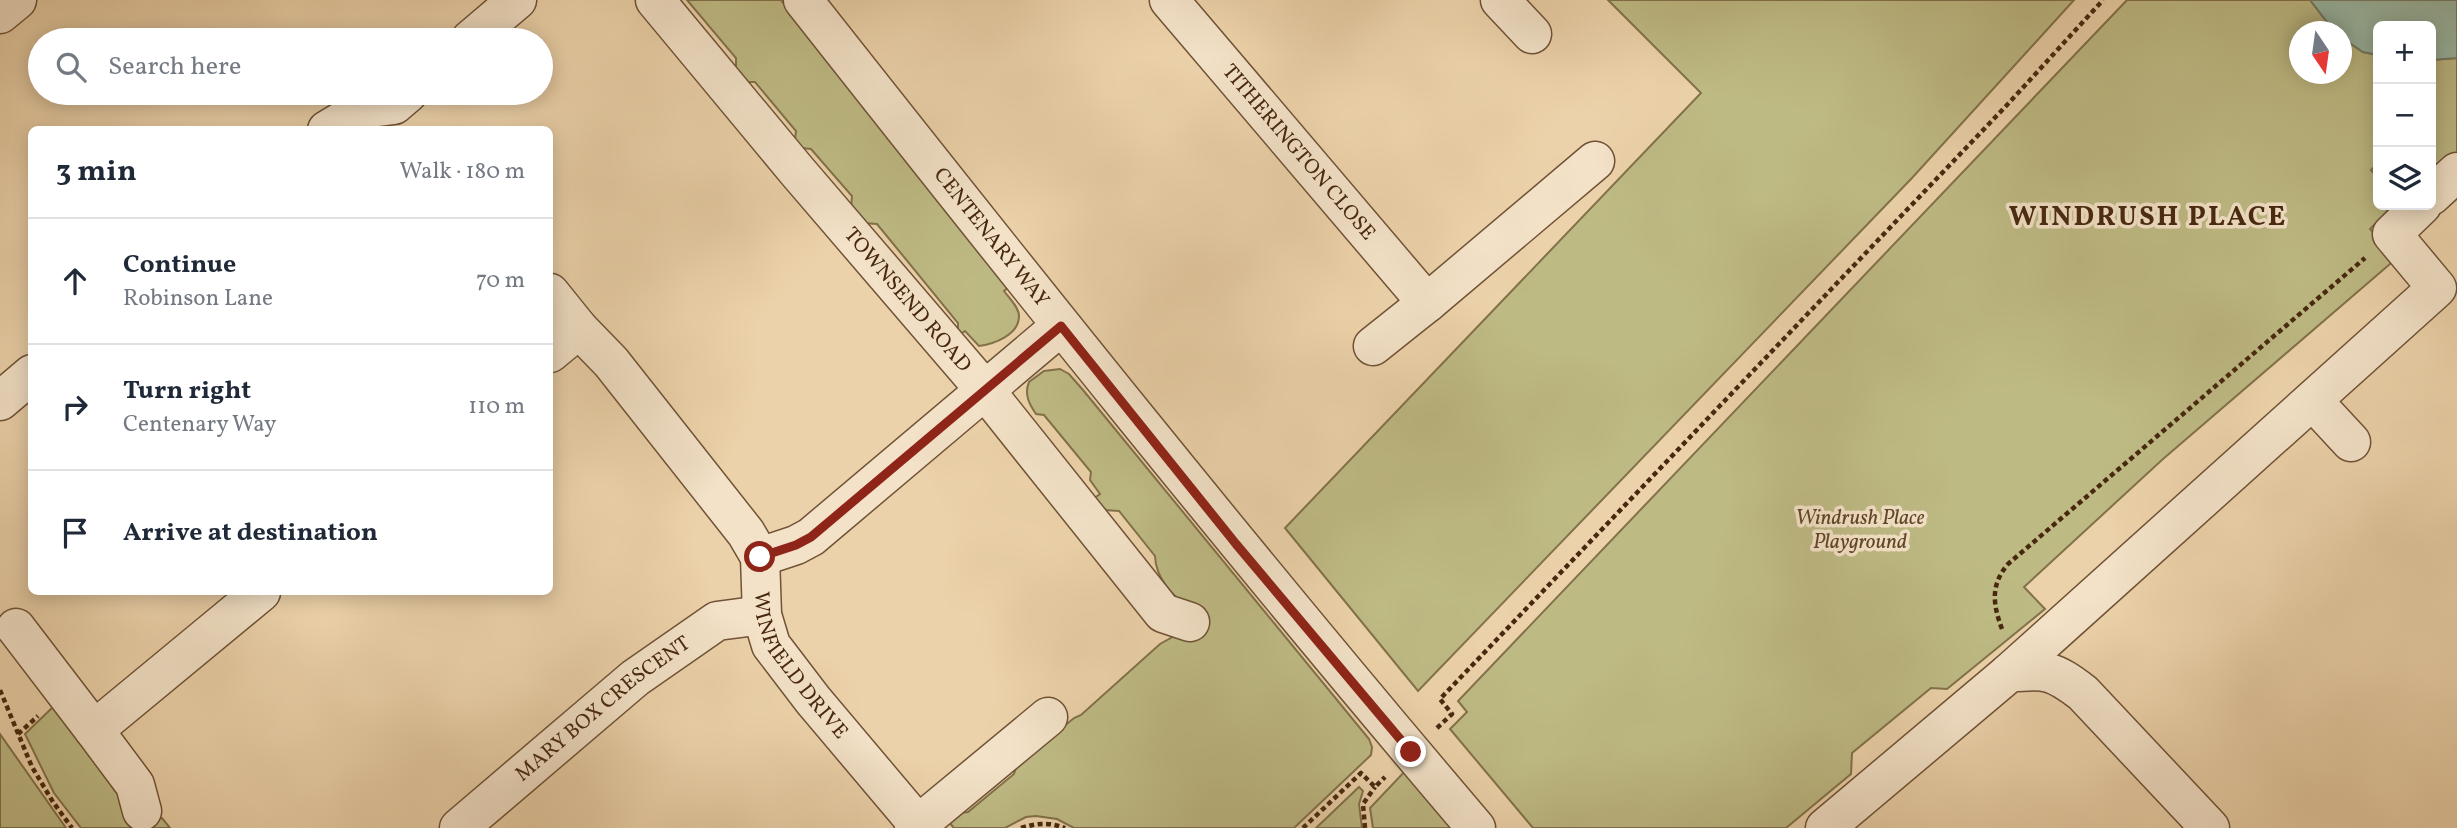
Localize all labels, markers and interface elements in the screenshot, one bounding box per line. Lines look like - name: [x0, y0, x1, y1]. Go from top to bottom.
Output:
- north arrow: [2289, 21, 2352, 84]
- map controls: [2373, 21, 2436, 210]
- button: +: [2373, 21, 2436, 84]
- search box: [28, 28, 553, 105]
- icon: search: [52, 48, 90, 86]
- text: Search here: [108, 49, 241, 85]
- street label: TITHERINGTON CLOSE: [1215, 58, 1382, 247]
- button: −: [2373, 84, 2436, 147]
- button: layers: [2373, 147, 2436, 210]
- text: 3 min: [56, 151, 137, 193]
- text: Walk · 180 m: [400, 156, 525, 188]
- street label: CENTENARY WAY: [927, 162, 1056, 313]
- district label: WINDRUSH PLACE: [2009, 198, 2287, 237]
- street label: TOWNSEND ROAD: [837, 221, 978, 379]
- text: Continue: [123, 247, 236, 283]
- icon: ahead: [56, 262, 94, 300]
- text: 70 m: [476, 265, 525, 297]
- text: Robinson Lane: [123, 283, 273, 315]
- text: Turn right: [123, 373, 251, 409]
- icon: right: [56, 388, 94, 426]
- text: 110 m: [468, 391, 525, 423]
- text: Centenary Way: [123, 409, 277, 441]
- park label: Windrush Place Playground: [1796, 504, 1925, 557]
- icon: arrive: [56, 514, 94, 552]
- text: Arrive at destination: [123, 515, 378, 551]
- route start: [744, 541, 775, 572]
- street label: WINFIELD DRIVE: [747, 591, 855, 746]
- street label: MARY BOX CRESCENT: [509, 629, 696, 788]
- route end: [1395, 736, 1426, 767]

